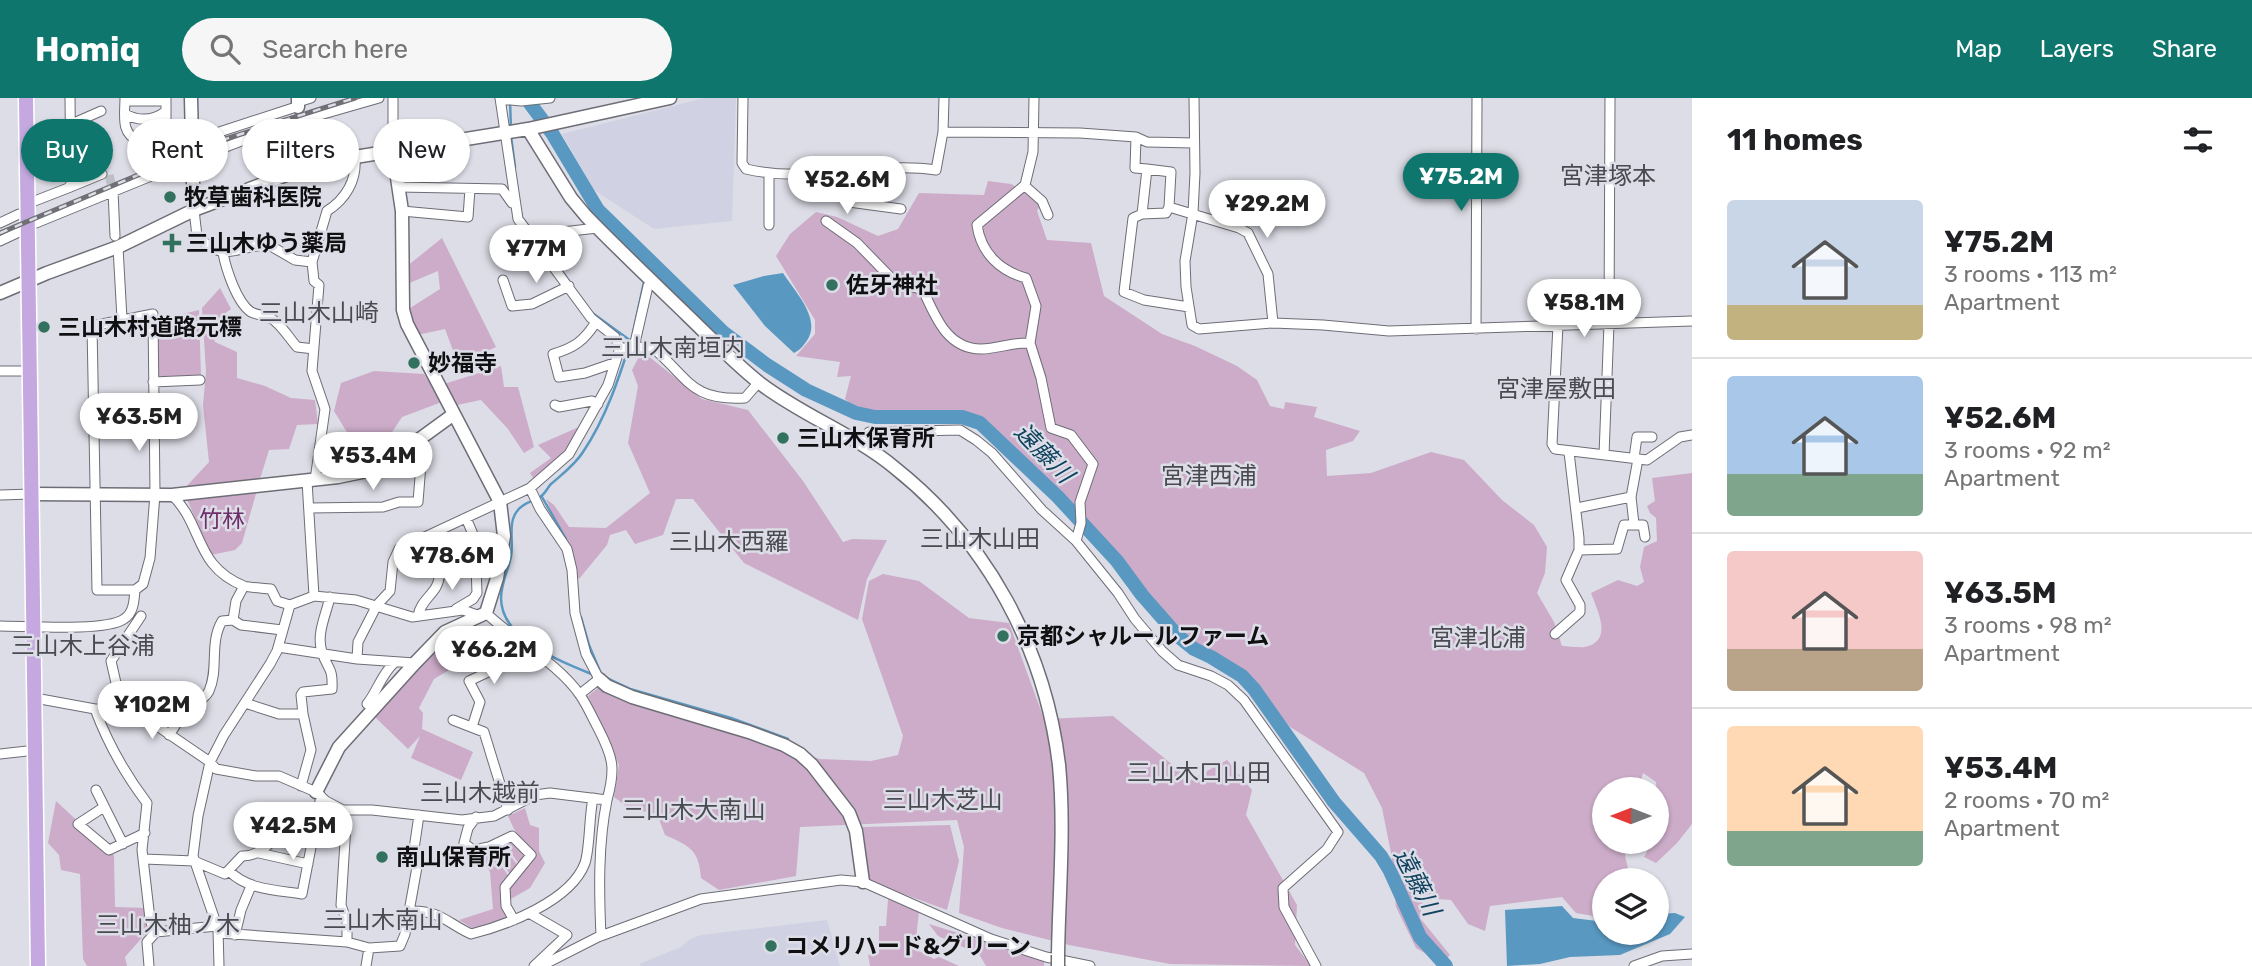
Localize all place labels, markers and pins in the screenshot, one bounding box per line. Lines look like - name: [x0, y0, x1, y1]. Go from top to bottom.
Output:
- pin: ¥75.2M: [1404, 153, 1518, 213]
- pin: ¥52.6M: [790, 156, 904, 216]
- pin: ¥29.2M: [1210, 180, 1324, 240]
- place label: 牧草歯科医院: [184, 183, 322, 211]
- marker: 牧草歯科医院: [162, 189, 178, 205]
- pin: ¥77M: [495, 226, 577, 285]
- place label: 三山木ゆう薬局: [186, 229, 347, 257]
- marker: 三山木ゆう薬局: [164, 235, 180, 251]
- place label: 佐牙神社: [846, 271, 938, 299]
- marker: 佐牙神社: [824, 277, 840, 293]
- pin: ¥58.1M: [1527, 280, 1641, 339]
- place label: 三山木村道路元標: [58, 313, 242, 341]
- marker: 三山木村道路元標: [36, 319, 52, 335]
- place label: 妙福寺: [428, 349, 497, 377]
- marker: 妙福寺: [406, 355, 422, 371]
- pin: ¥63.5M: [82, 394, 196, 453]
- place label: 三山木保育所: [797, 424, 935, 452]
- marker: 三山木保育所: [775, 430, 791, 446]
- pin: ¥53.4M: [316, 432, 430, 492]
- pin: ¥78.6M: [395, 532, 509, 592]
- place label: 京都シャルールファーム: [1017, 622, 1269, 650]
- pin: ¥66.2M: [437, 626, 551, 686]
- marker: 京都シャルールファーム: [995, 628, 1011, 644]
- pin: ¥102M: [103, 682, 201, 741]
- pin: ¥42.5M: [236, 802, 350, 862]
- place label: 南山保育所: [396, 843, 511, 871]
- marker: 南山保育所: [374, 849, 390, 865]
- place label: コメリハード&グリーン: [785, 932, 1031, 960]
- marker: コメリハード&グリーン: [763, 938, 779, 954]

